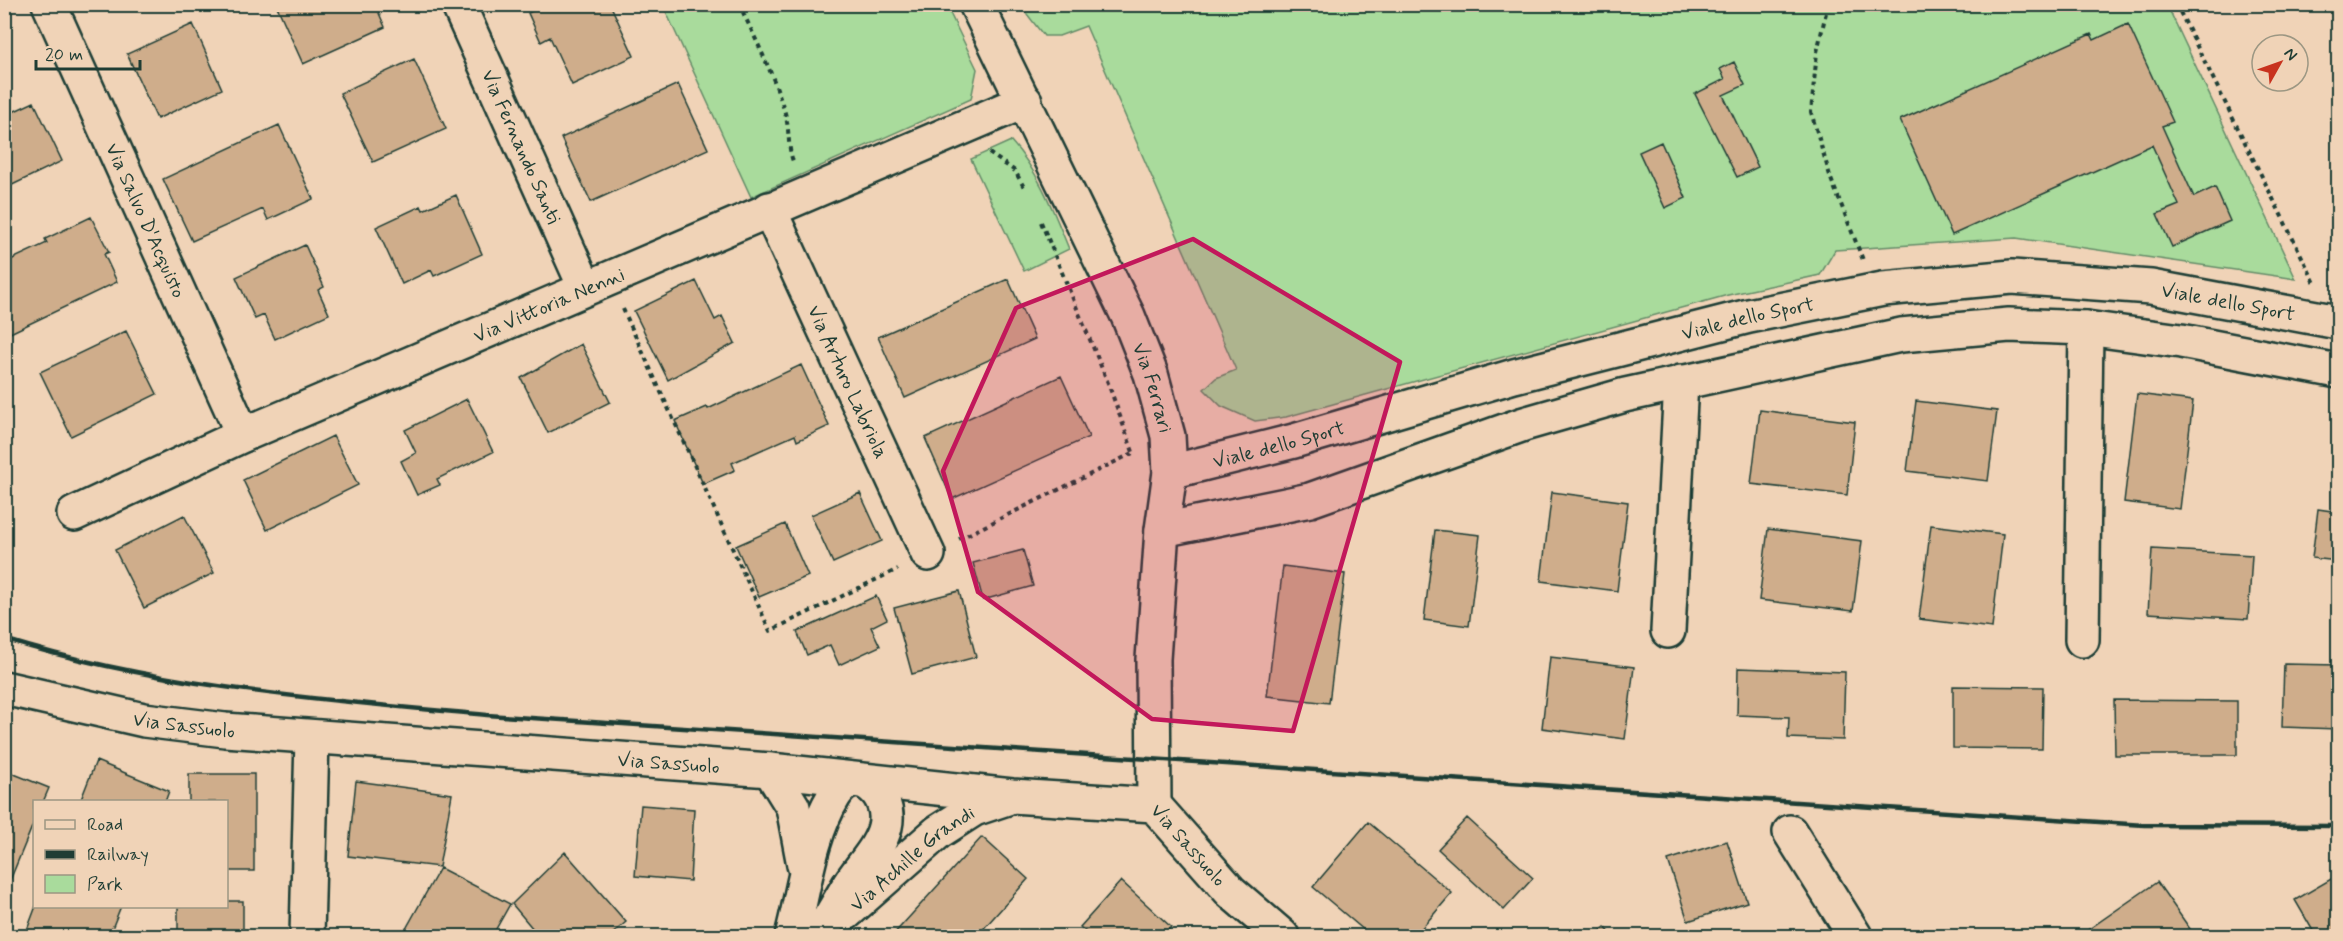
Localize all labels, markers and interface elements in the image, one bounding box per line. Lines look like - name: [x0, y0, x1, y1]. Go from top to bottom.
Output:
- scale bar: [36, 33, 140, 71]
- north arrow: [2250, 33, 2310, 93]
- text: 20 m: [45, 43, 83, 67]
- text: N: [2279, 43, 2302, 65]
- street label: Via Fernando Santi: [474, 66, 567, 228]
- street label: Via Salvo D'Acquisto: [98, 139, 192, 303]
- street label: Via Vittoria Nenni: [469, 261, 629, 350]
- street label: Viale dello Sport: [2159, 277, 2297, 329]
- street label: Viale dello Sport: [1679, 291, 1817, 348]
- street label: Via Arturo Labriola: [800, 301, 894, 463]
- street label: Via Ferrari: [1125, 339, 1178, 436]
- street label: Viale dello Sport: [1210, 415, 1348, 476]
- street label: Via Sassuolo: [130, 706, 236, 746]
- street label: Via Sassuolo: [616, 747, 721, 781]
- street label: Via Sassuolo: [1144, 798, 1232, 893]
- legend: [33, 800, 228, 908]
- street label: Via Achille Grandi: [845, 800, 980, 919]
- text: Road: [87, 813, 123, 837]
- text: Railway: [87, 843, 149, 867]
- text: Park: [87, 873, 123, 897]

